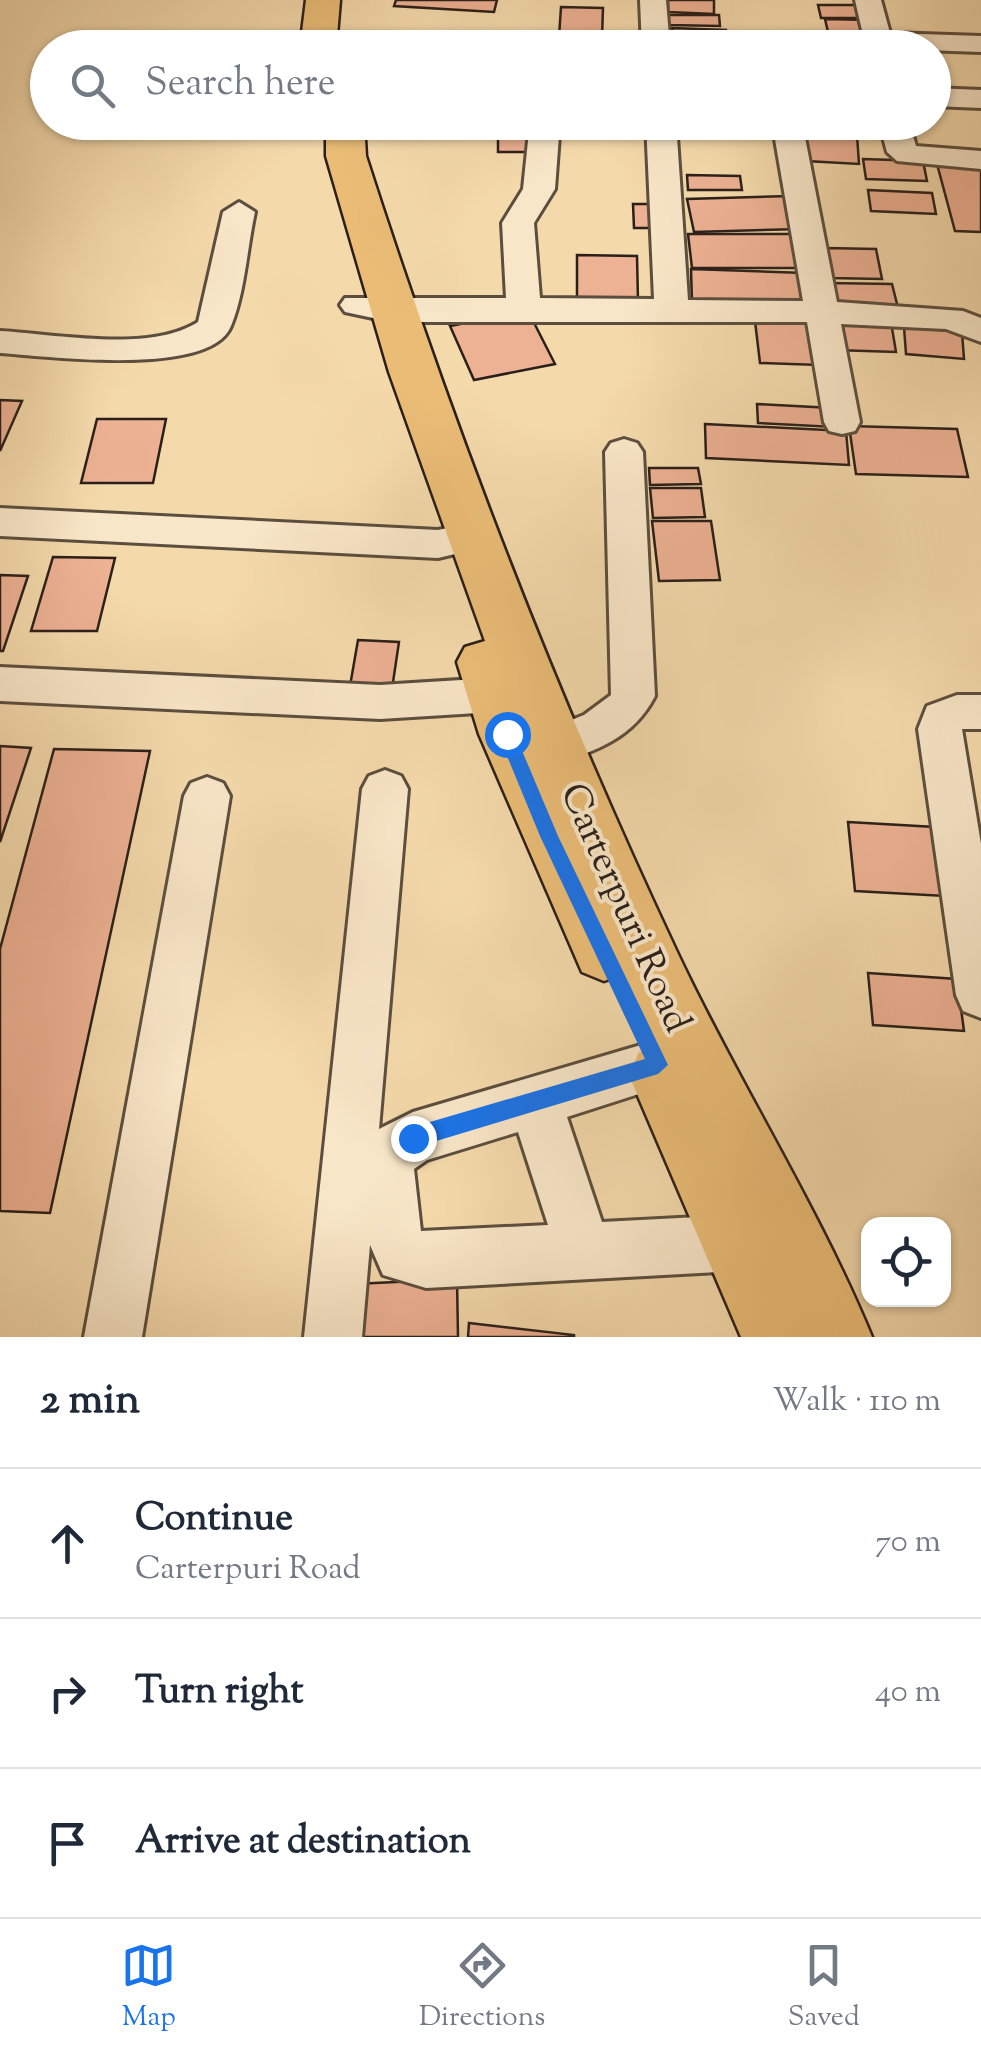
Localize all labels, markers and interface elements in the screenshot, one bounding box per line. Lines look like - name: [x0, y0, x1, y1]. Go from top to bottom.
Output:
- search box: [30, 30, 951, 140]
- icon: search: [65, 58, 120, 113]
- text: Search here: [145, 58, 336, 112]
- route start: [485, 712, 531, 758]
- street label: Carterpuri Road: [544, 775, 702, 1042]
- route end: [391, 1116, 437, 1162]
- map controls: [861, 1217, 951, 1307]
- button: locate: [861, 1217, 951, 1307]
- text: 2 min: [40, 1372, 140, 1432]
- text: Walk · 110 m: [773, 1379, 941, 1425]
- text: Continue: [135, 1493, 293, 1547]
- icon: ahead: [40, 1516, 95, 1571]
- text: 70 m: [875, 1520, 941, 1566]
- text: Carterpuri Road: [135, 1547, 361, 1593]
- icon: right: [40, 1666, 95, 1721]
- text: Turn right: [135, 1666, 303, 1720]
- text: 40 m: [875, 1670, 941, 1716]
- icon: arrive: [40, 1816, 95, 1871]
- text: Arrive at destination: [135, 1816, 471, 1870]
- tab: Map: [121, 1938, 176, 2038]
- tab: Directions: [419, 1938, 545, 2038]
- tab: Saved: [788, 1938, 860, 2038]

